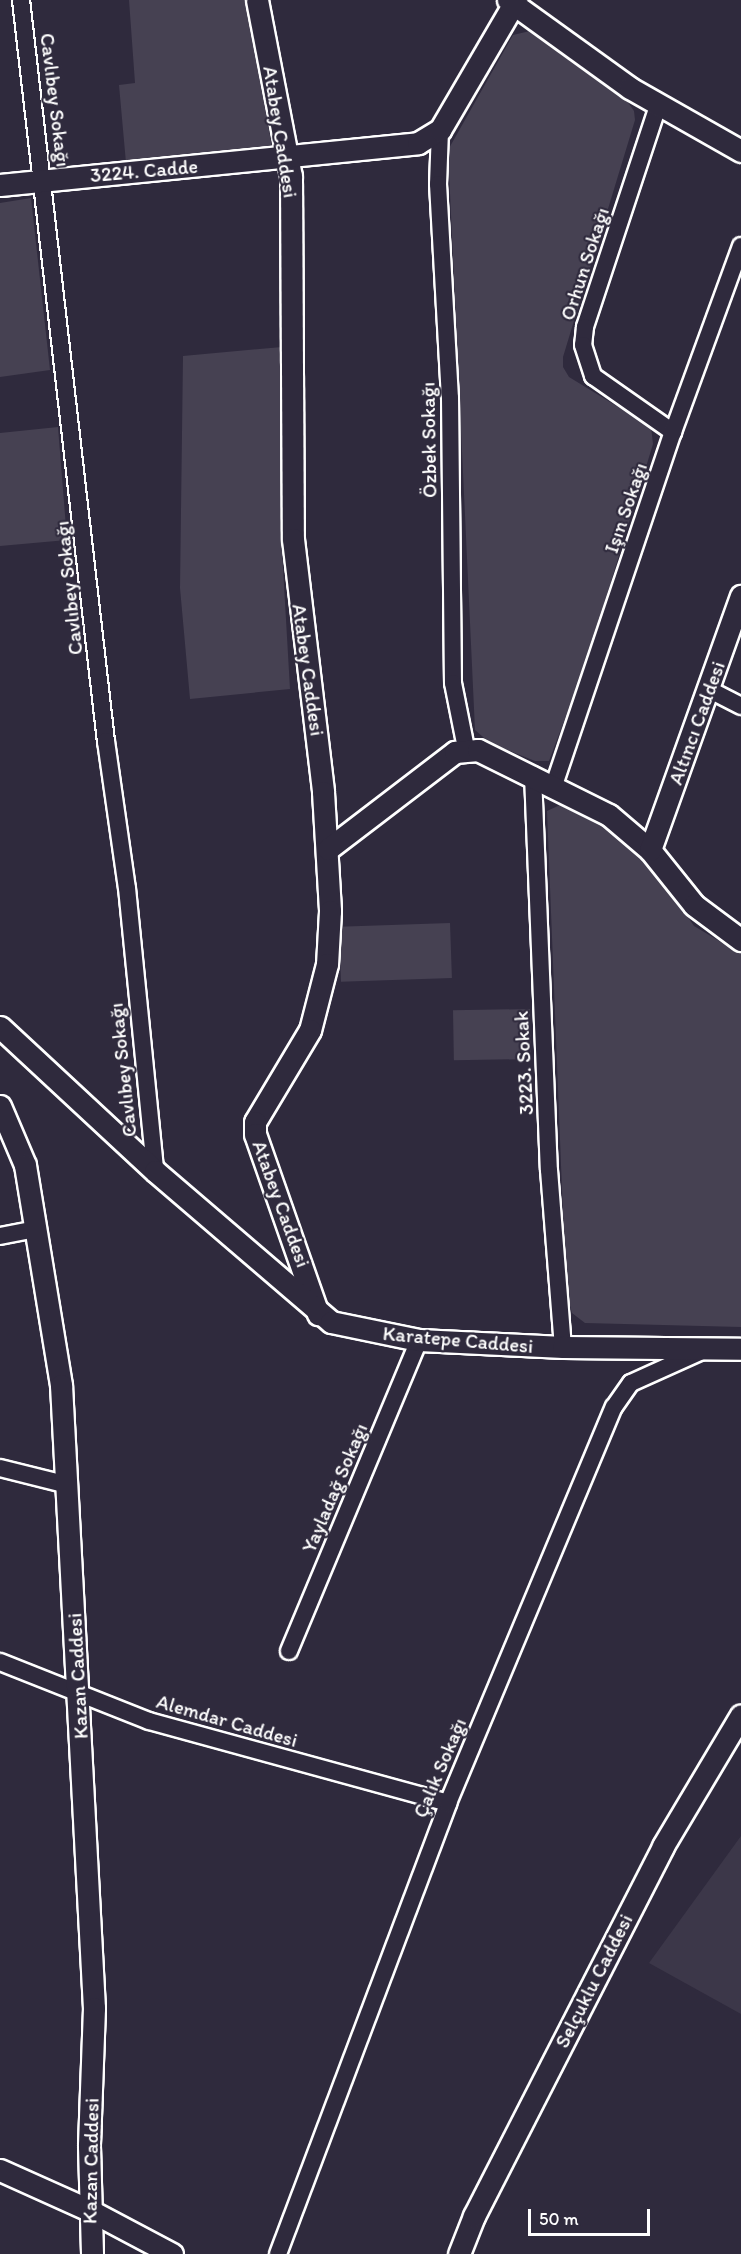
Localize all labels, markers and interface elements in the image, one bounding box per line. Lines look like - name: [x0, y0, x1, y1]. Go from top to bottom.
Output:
- street label: Cavlıbey Sokağı: [35, 32, 75, 168]
- street label: Atabey Caddesi: [258, 64, 302, 200]
- street label: 3224. Cadde: [89, 154, 199, 188]
- street label: Orhun Sokağı: [556, 205, 614, 323]
- street label: Özbek Sokağı: [416, 382, 442, 498]
- street label: Işın Sokağı: [599, 460, 653, 556]
- street label: Cavlıbey Sokağı: [50, 520, 88, 656]
- street label: Atabey Caddesi: [287, 602, 329, 738]
- street label: Altıncı Caddesi: [664, 658, 730, 788]
- street label: Cavlıbey Sokağı: [104, 1002, 142, 1138]
- street label: 3223. Sokak: [509, 1010, 539, 1116]
- street label: Atabey Caddesi: [247, 1137, 315, 1271]
- street label: Karatepe Caddesi: [382, 1321, 534, 1359]
- street label: Yayladağ Sokağı: [297, 1420, 373, 1556]
- street label: Kazan Caddesi: [63, 1612, 93, 1740]
- street label: Alemdar Caddesi: [154, 1689, 300, 1753]
- street label: Çalık Sokağı: [408, 1715, 472, 1821]
- street label: Selçuklu Caddesi: [550, 1910, 638, 2052]
- street label: Kazan Caddesi: [78, 2098, 104, 2224]
- scale bar: [531, 2197, 652, 2235]
- text: 50 m: [539, 2208, 579, 2230]

